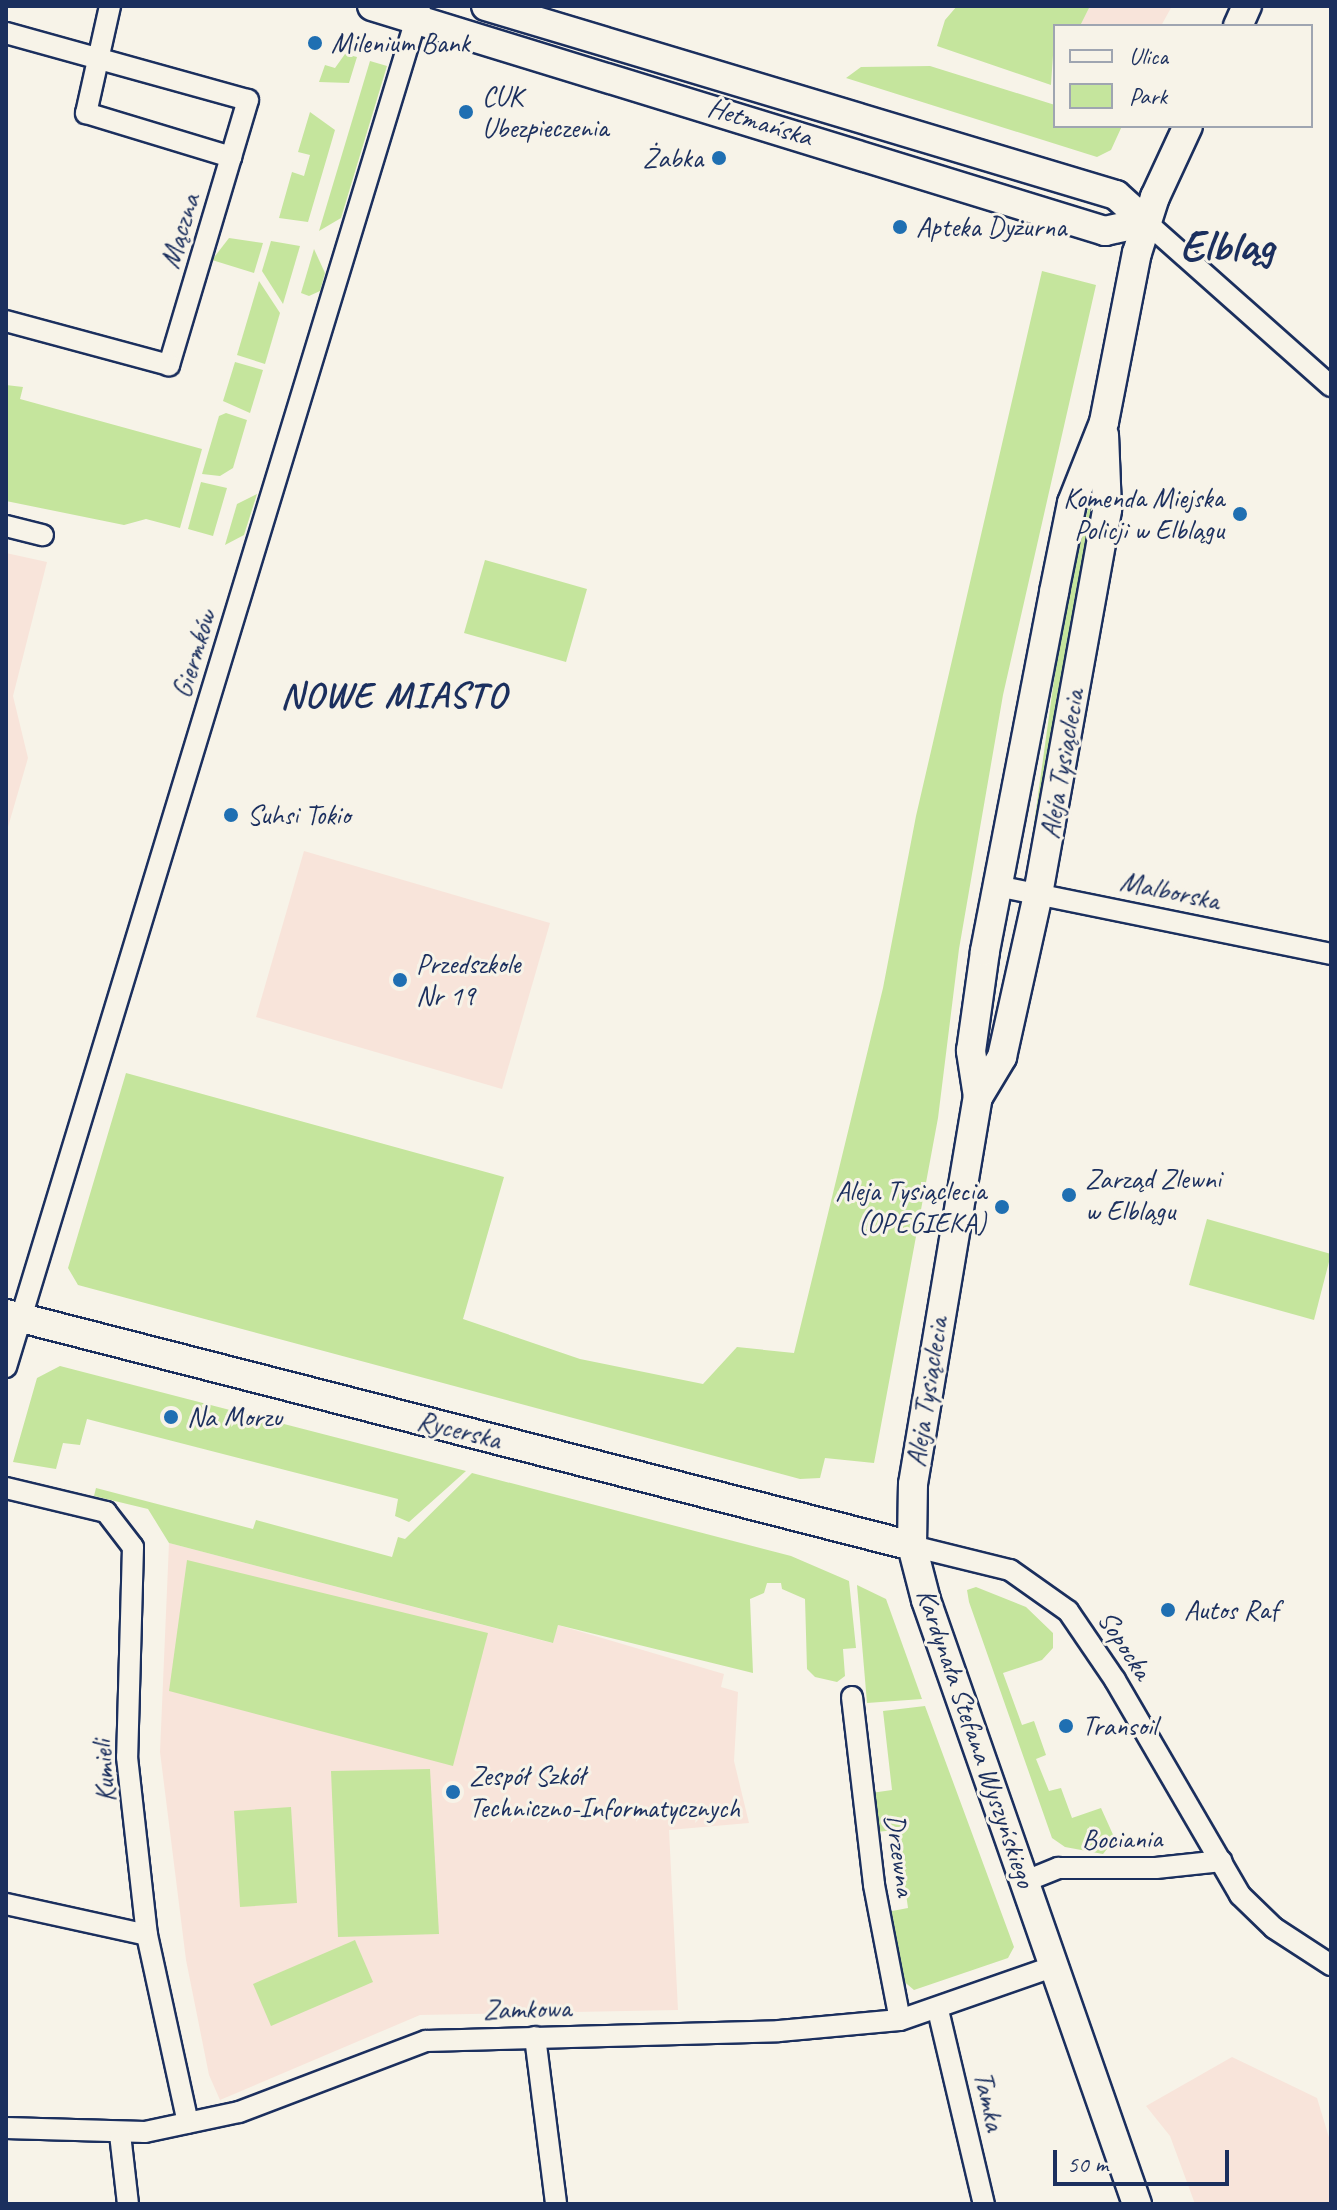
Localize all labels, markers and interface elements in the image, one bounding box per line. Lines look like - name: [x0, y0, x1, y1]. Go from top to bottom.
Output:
- legend: [1053, 24, 1313, 128]
- place label: Milenium Bank: [331, 26, 471, 60]
- marker: Milenium Bank: [306, 34, 324, 52]
- text: Ulica: [1129, 41, 1168, 71]
- place label: CUK Ubezpieczenia: [482, 79, 608, 145]
- text: Park: [1129, 81, 1167, 111]
- street label: Hetmańska: [704, 90, 816, 154]
- marker: CUK Ubezpieczenia: [457, 103, 475, 121]
- place label: Żabka: [643, 141, 703, 175]
- marker: Żabka: [710, 149, 728, 167]
- street label: Mączna: [153, 190, 207, 272]
- place label: Apteka Dyżurna: [916, 210, 1066, 244]
- marker: Apteka Dyżurna: [891, 218, 909, 236]
- district label: Elbląg: [1180, 220, 1274, 272]
- place label: Komenda Miejska Policji w Elblągu: [1063, 481, 1224, 547]
- marker: Komenda Miejska Policji w Elblągu: [1231, 505, 1249, 523]
- street label: Giermków: [165, 606, 223, 702]
- district label: NOWE MIASTO: [280, 674, 508, 718]
- street label: Aleja Tysiąclecia: [1032, 687, 1092, 841]
- place label: Suhsi Tokio: [247, 798, 350, 832]
- marker: Suhsi Tokio: [222, 806, 240, 824]
- street label: Malborska: [1117, 864, 1223, 918]
- place label: Przedszkole Nr 19: [416, 947, 520, 1013]
- marker: Przedszkole Nr 19: [391, 971, 409, 989]
- place label: Zarząd Zlewni w Elblągu: [1085, 1162, 1221, 1228]
- place label: Aleja Tysiąclecia (OPEGIEKA): [835, 1174, 986, 1240]
- marker: Zarząd Zlewni w Elblągu: [1060, 1186, 1078, 1204]
- marker: Aleja Tysiąclecia (OPEGIEKA): [993, 1198, 1011, 1216]
- street label: Aleja Tysiąclecia: [899, 1315, 955, 1469]
- place label: Na Morzu: [187, 1400, 282, 1434]
- street label: Rycerska: [414, 1403, 504, 1457]
- marker: Na Morzu: [162, 1408, 180, 1426]
- street label: Kardynała Stefana Wyszyńskiego: [909, 1585, 1043, 1891]
- place label: Autos Raf: [1184, 1593, 1279, 1627]
- marker: Autos Raf: [1159, 1601, 1177, 1619]
- street label: Sopocka: [1090, 1604, 1160, 1686]
- place label: Transoil: [1082, 1709, 1157, 1743]
- marker: Transoil: [1057, 1717, 1075, 1735]
- street label: Kumieli: [85, 1739, 123, 1803]
- place label: Zespół Szkół Techniczno-Informatycznych: [469, 1759, 740, 1825]
- marker: Zespół Szkół Techniczno-Informatycznych: [444, 1783, 462, 1801]
- street label: Drzewna: [878, 1812, 922, 1898]
- street label: Bociania: [1082, 1822, 1162, 1856]
- street label: Zamkowa: [483, 1991, 571, 2027]
- street label: Tamka: [966, 2068, 1012, 2134]
- scale bar: [1057, 2134, 1233, 2184]
- text: 50 m: [1067, 2149, 1108, 2179]

